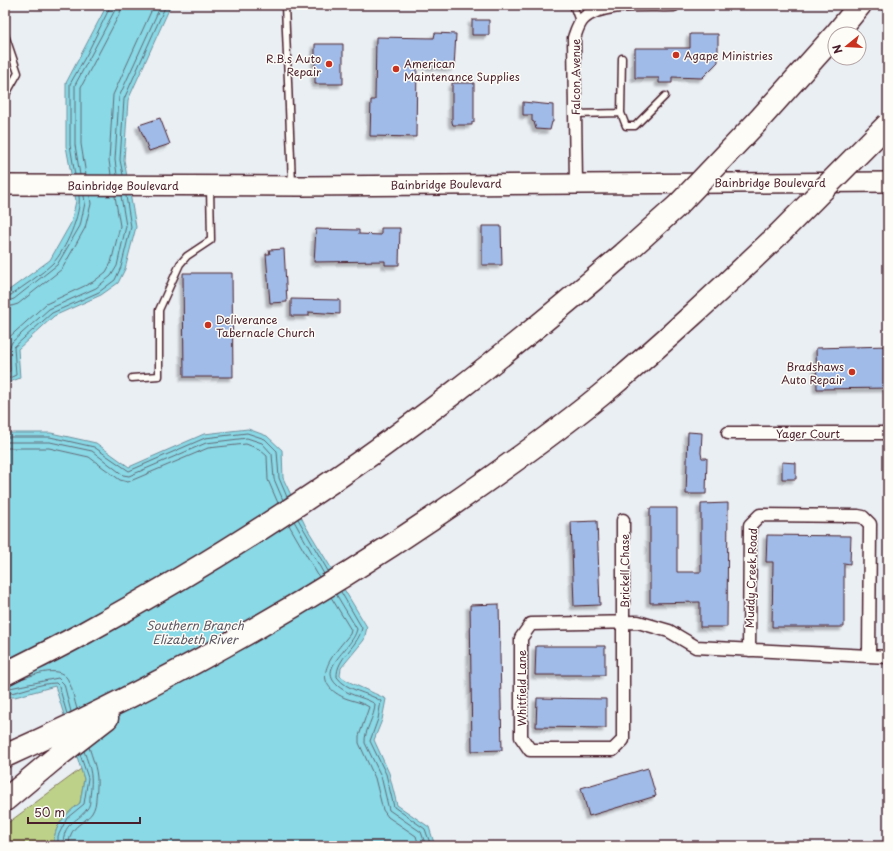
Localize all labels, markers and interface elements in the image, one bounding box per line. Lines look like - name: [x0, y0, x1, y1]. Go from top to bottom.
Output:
- north arrow: [827, 26, 867, 66]
- street label: Falcon Avenue: [567, 39, 584, 115]
- text: N: [827, 42, 846, 56]
- place label: Agape Ministries: [684, 47, 773, 64]
- place label: R.B.s Auto Repair: [266, 50, 321, 80]
- marker: Agape Ministries: [671, 50, 681, 60]
- place label: American Maintenance Supplies: [404, 55, 520, 85]
- marker: R.B.s Auto Repair: [324, 59, 334, 69]
- marker: American Maintenance Supplies: [391, 64, 401, 74]
- street label: Bainbridge Boulevard: [714, 174, 826, 191]
- street label: Bainbridge Boulevard: [390, 175, 502, 193]
- street label: Bainbridge Boulevard: [67, 177, 179, 194]
- place label: Deliverance Tabernacle Church: [216, 311, 315, 341]
- marker: Deliverance Tabernacle Church: [203, 320, 213, 330]
- place label: Bradshaws Auto Repair: [781, 358, 844, 388]
- marker: Bradshaws Auto Repair: [847, 367, 857, 377]
- street label: Yager Court: [776, 425, 840, 442]
- street label: Muddy Creek Road: [741, 528, 761, 628]
- street label: Brickell Chase: [616, 534, 633, 608]
- water label: Southern Branch Elizabeth River: [146, 616, 245, 648]
- street label: Whitfield Lane: [513, 650, 530, 726]
- scale bar: [28, 799, 140, 825]
- text: 50 m: [34, 803, 65, 821]

